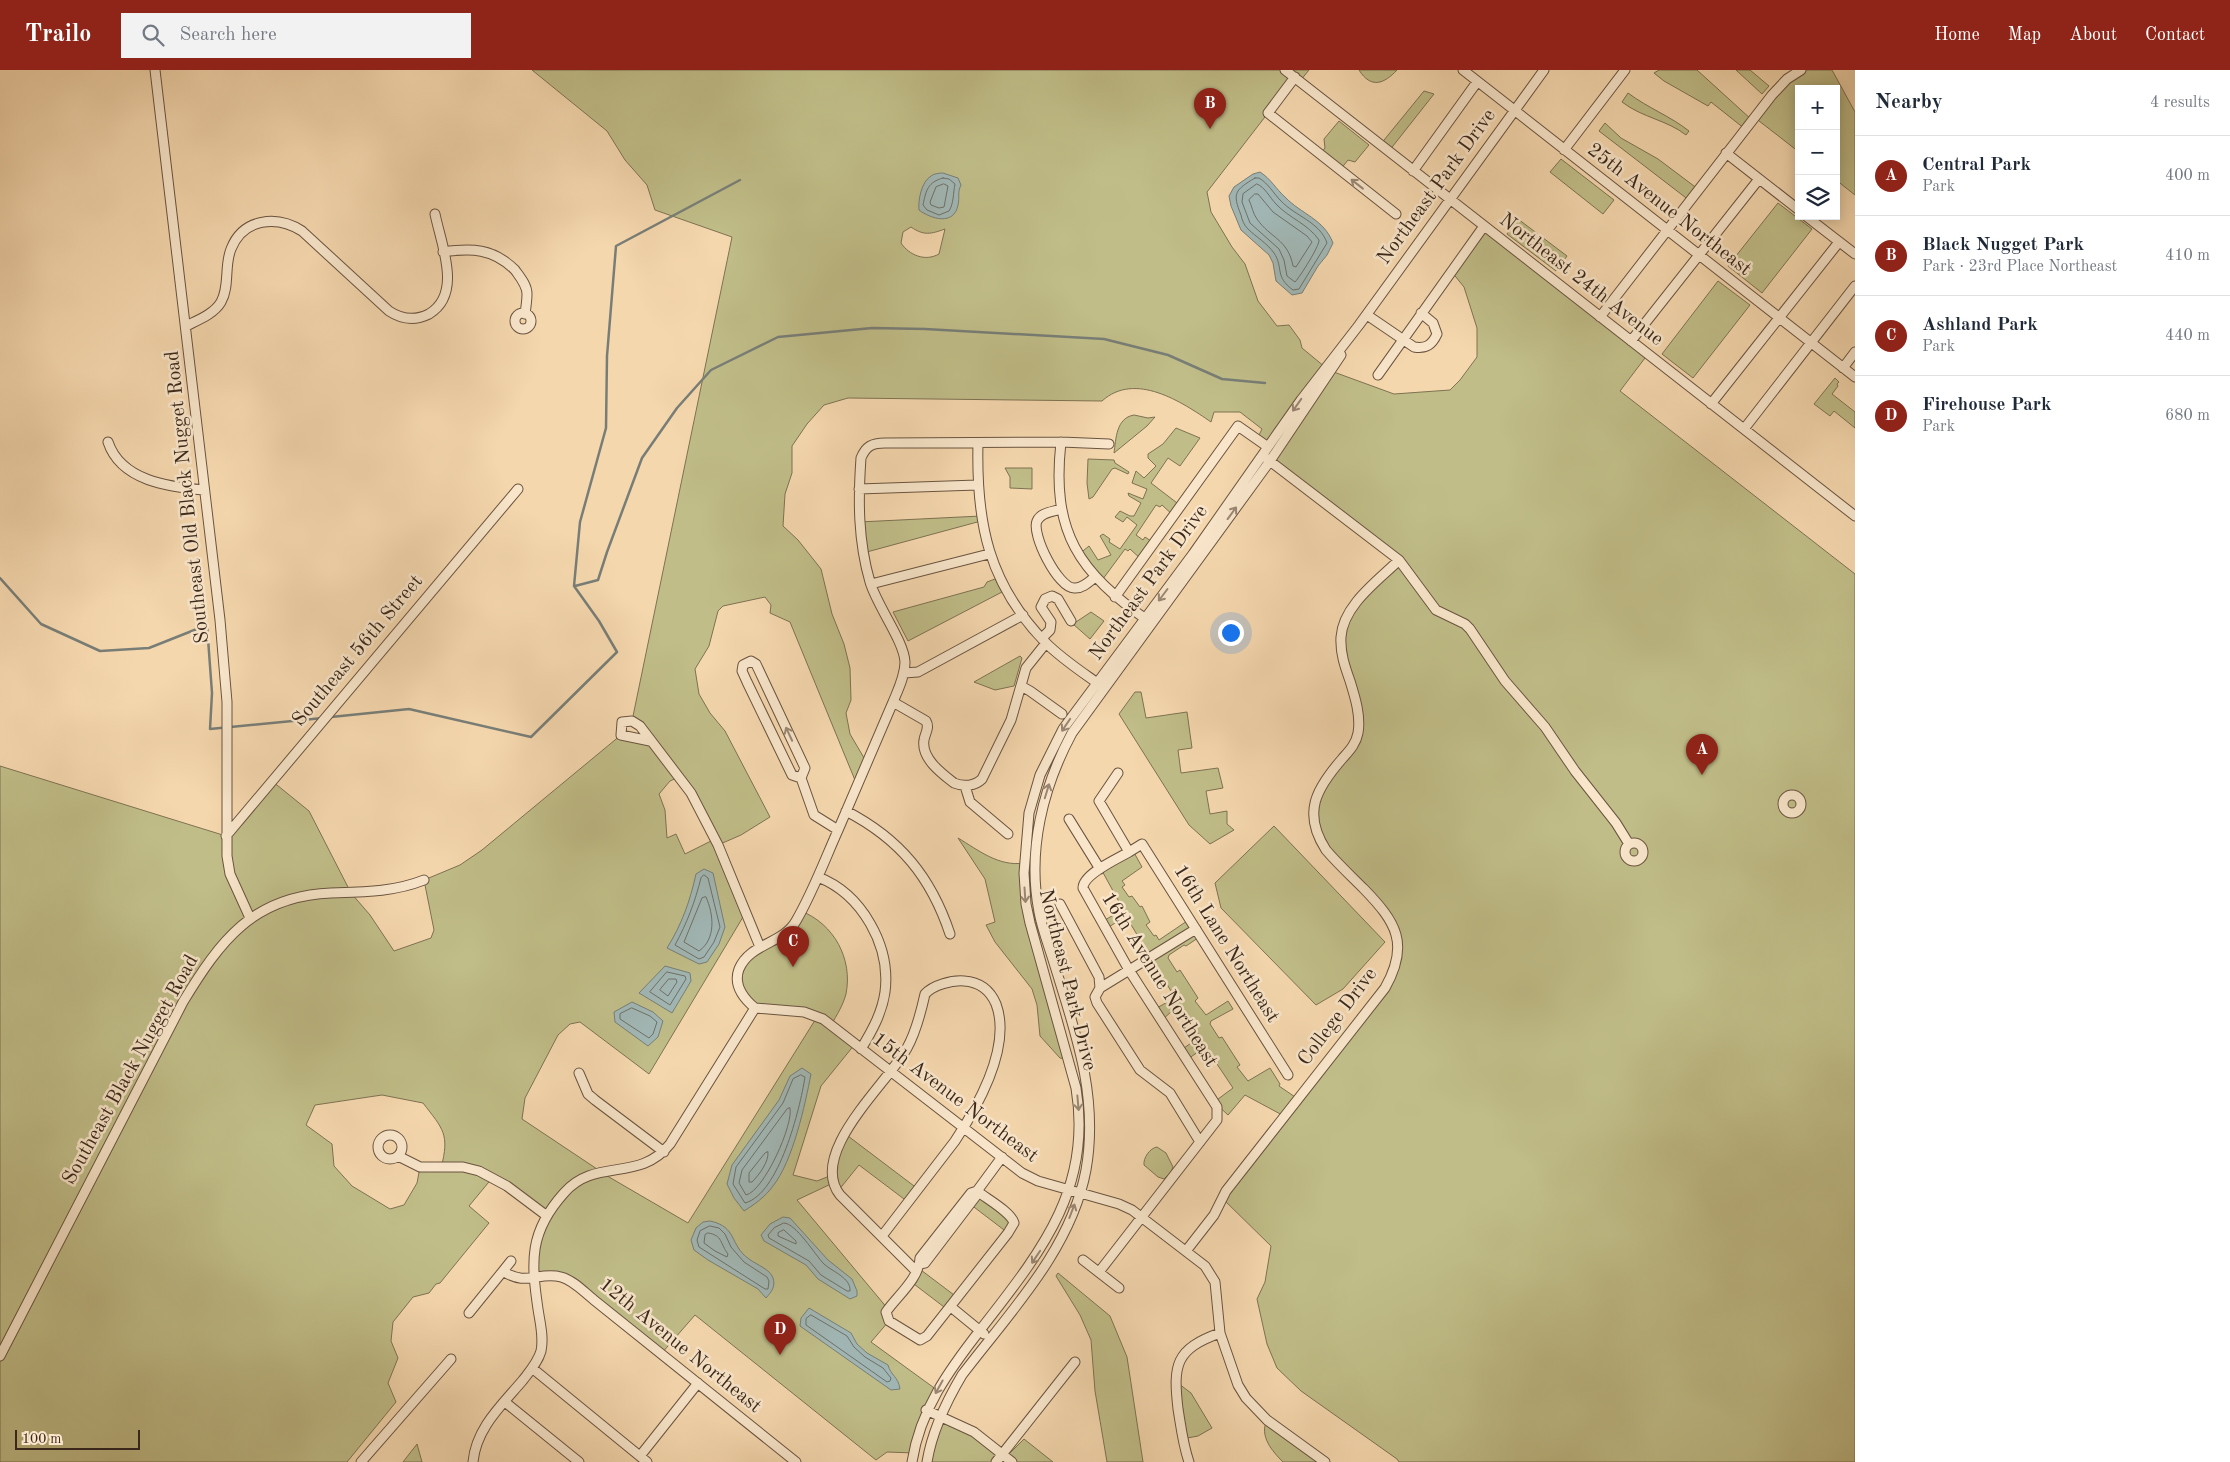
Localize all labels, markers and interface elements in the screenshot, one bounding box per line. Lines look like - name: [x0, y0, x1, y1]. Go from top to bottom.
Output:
- search box: [121, 13, 471, 58]
- icon: search: [139, 21, 167, 49]
- text: Trailo: [25, 23, 91, 47]
- text: Search here: [179, 26, 277, 45]
- text: Home: [1934, 26, 1980, 44]
- text: Map: [2008, 26, 2041, 44]
- text: About: [2069, 26, 2117, 44]
- text: Contact: [2145, 26, 2205, 44]
- map controls: [1795, 85, 1840, 220]
- button: +: [1795, 85, 1840, 130]
- pin: B: [1194, 88, 1226, 129]
- text: Nearby: [1875, 92, 1943, 113]
- text: 4 results: [2150, 95, 2210, 111]
- street label: Northeast Park Drive: [1374, 106, 1500, 268]
- button: −: [1795, 130, 1840, 175]
- street label: 25th Avenue Northeast: [1583, 140, 1755, 280]
- text: Central Park: [1922, 156, 2031, 175]
- text: A: [1885, 168, 1897, 184]
- text: 400 m: [2165, 168, 2210, 184]
- button: layers: [1795, 175, 1840, 220]
- one-way arrow: [1351, 178, 1364, 189]
- text: Park: [1922, 179, 1955, 195]
- street label: Northeast 24th Avenue: [1495, 210, 1667, 350]
- text: Black Nugget Park: [1922, 236, 2084, 255]
- text: B: [1885, 248, 1897, 264]
- text: 410 m: [2165, 248, 2210, 264]
- text: Park · 23rd Place Northeast: [1922, 259, 2117, 275]
- text: Ashland Park: [1922, 316, 2038, 335]
- text: C: [1886, 328, 1896, 344]
- text: 440 m: [2165, 328, 2210, 344]
- text: Park: [1922, 339, 1955, 355]
- street label: Southeast Old Black Nugget Road: [163, 349, 213, 645]
- text: Firehouse Park: [1922, 396, 2052, 415]
- one-way arrow: [1292, 398, 1302, 412]
- text: D: [1885, 408, 1897, 424]
- text: 680 m: [2165, 408, 2210, 424]
- text: Park: [1922, 419, 1955, 435]
- street label: Northeast Park Drive: [1086, 502, 1212, 664]
- one-way arrow: [1227, 506, 1237, 520]
- street label: Southeast 56th Street: [289, 571, 427, 731]
- one-way arrow: [1157, 588, 1168, 601]
- your location: [1218, 620, 1244, 646]
- one-way arrow: [1061, 718, 1071, 732]
- one-way arrow: [784, 727, 793, 742]
- pin: A: [1686, 734, 1718, 775]
- one-way arrow: [1043, 783, 1053, 799]
- street label: 16th Lane Northeast: [1169, 862, 1283, 1026]
- one-way arrow: [1021, 887, 1030, 903]
- street label: Northeast Park Drive: [1035, 887, 1099, 1073]
- street label: 16th Avenue Northeast: [1097, 889, 1221, 1071]
- pin: C: [777, 926, 809, 967]
- street label: Southeast Black Nugget Road: [59, 952, 203, 1188]
- street label: College Drive: [1295, 964, 1381, 1070]
- street label: 15th Avenue Northeast: [868, 1029, 1042, 1167]
- one-way arrow: [1073, 1095, 1083, 1111]
- one-way arrow: [1068, 1204, 1077, 1220]
- one-way arrow: [1031, 1250, 1041, 1264]
- street label: 12th Avenue Northeast: [595, 1275, 765, 1417]
- pin: D: [764, 1314, 796, 1355]
- one-way arrow: [934, 1379, 943, 1394]
- scale bar: [15, 1427, 140, 1450]
- text: 100 m: [22, 1432, 61, 1446]

